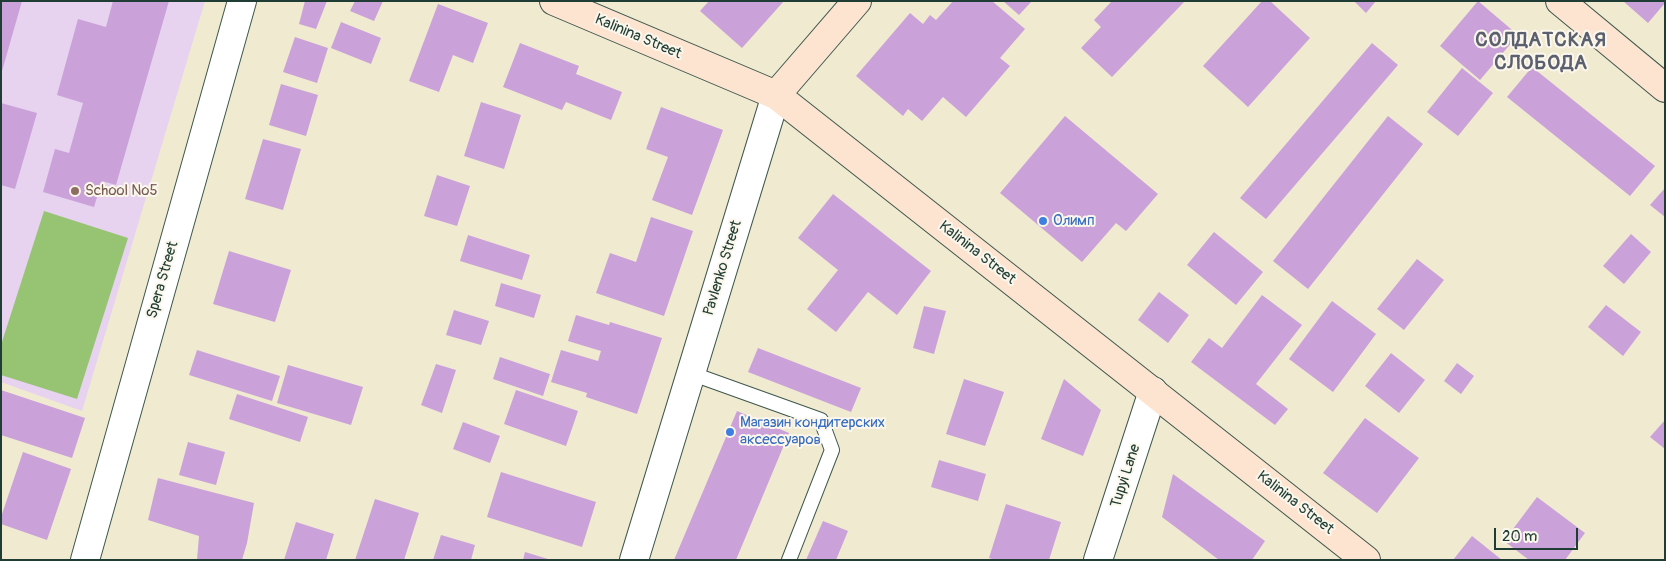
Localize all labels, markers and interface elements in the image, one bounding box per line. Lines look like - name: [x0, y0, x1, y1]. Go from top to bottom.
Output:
- street label: Kalinina Street: [592, 11, 684, 63]
- district label: СОЛДАТСКАЯ СЛОБОДА: [1474, 29, 1608, 76]
- place label: School №5: [85, 182, 158, 200]
- marker: School №5: [69, 185, 81, 197]
- place label: Олимп: [1053, 212, 1095, 230]
- marker: Олимп: [1037, 215, 1049, 227]
- street label: Kalinina Street: [935, 217, 1019, 289]
- street label: Pavlenko Street: [700, 218, 746, 318]
- street label: Spera Street: [143, 239, 183, 321]
- place label: Магазин кондитерских аксессуаров: [740, 414, 885, 449]
- marker: Магазин кондитерских аксессуаров: [724, 426, 736, 438]
- street label: Tupyi Lane: [1107, 442, 1145, 510]
- street label: Kalinina Street: [1253, 467, 1337, 539]
- scale bar: [1496, 518, 1580, 550]
- text: 20 m: [1502, 527, 1537, 546]

